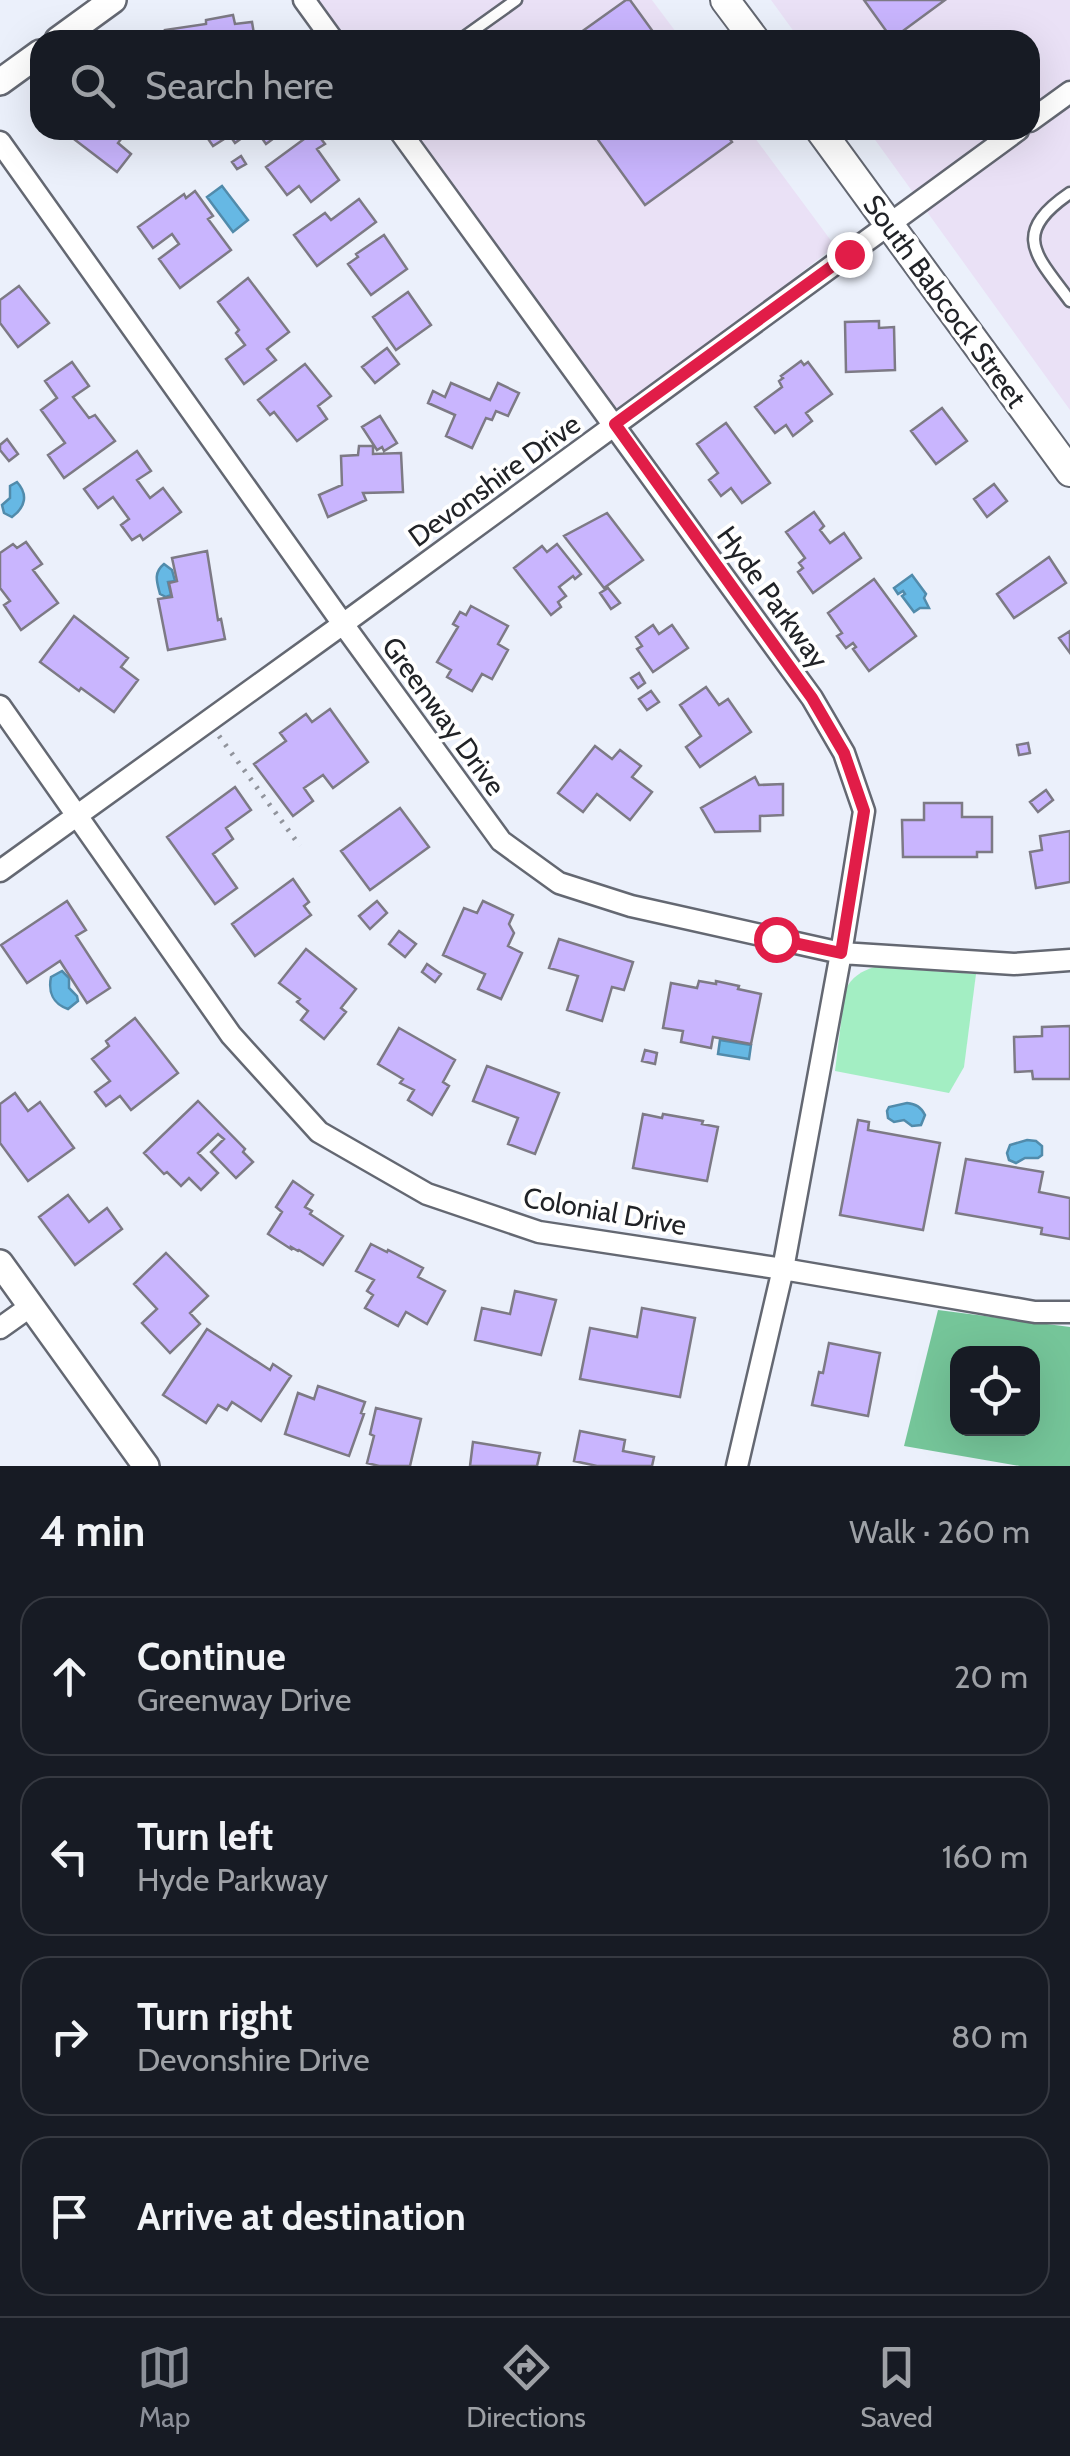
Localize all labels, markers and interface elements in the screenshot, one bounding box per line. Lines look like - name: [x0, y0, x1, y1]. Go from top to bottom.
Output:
- search box: [30, 30, 1040, 140]
- icon: search: [65, 58, 120, 113]
- text: Search here: [145, 62, 334, 109]
- street label: South Babcock Street: [856, 188, 1034, 414]
- route end: [827, 232, 873, 278]
- street label: Devonshire Drive: [402, 406, 586, 554]
- street label: Hyde Parkway: [710, 519, 836, 675]
- street label: Greenway Drive: [375, 630, 513, 802]
- route start: [754, 917, 800, 963]
- street label: Colonial Drive: [521, 1180, 689, 1242]
- map controls: [950, 1346, 1040, 1436]
- button: locate: [950, 1346, 1040, 1436]
- text: 4 min: [40, 1505, 145, 1557]
- text: Walk · 260 m: [849, 1512, 1030, 1551]
- text: Continue: [137, 1633, 286, 1680]
- icon: ahead: [42, 1649, 97, 1704]
- text: 20 m: [954, 1657, 1028, 1696]
- text: Greenway Drive: [137, 1680, 351, 1719]
- text: Turn left: [137, 1813, 273, 1860]
- icon: left: [42, 1829, 97, 1884]
- text: 160 m: [942, 1837, 1028, 1876]
- text: Hyde Parkway: [137, 1860, 328, 1899]
- text: Turn right: [137, 1993, 293, 2040]
- icon: right: [42, 2009, 97, 2064]
- text: 80 m: [951, 2017, 1028, 2056]
- text: Devonshire Drive: [137, 2040, 370, 2079]
- icon: arrive: [42, 2189, 97, 2244]
- text: Arrive at destination: [137, 2193, 466, 2240]
- tab: Map: [137, 2340, 192, 2434]
- tab: Directions: [466, 2340, 586, 2434]
- tab: Saved: [860, 2340, 933, 2434]

